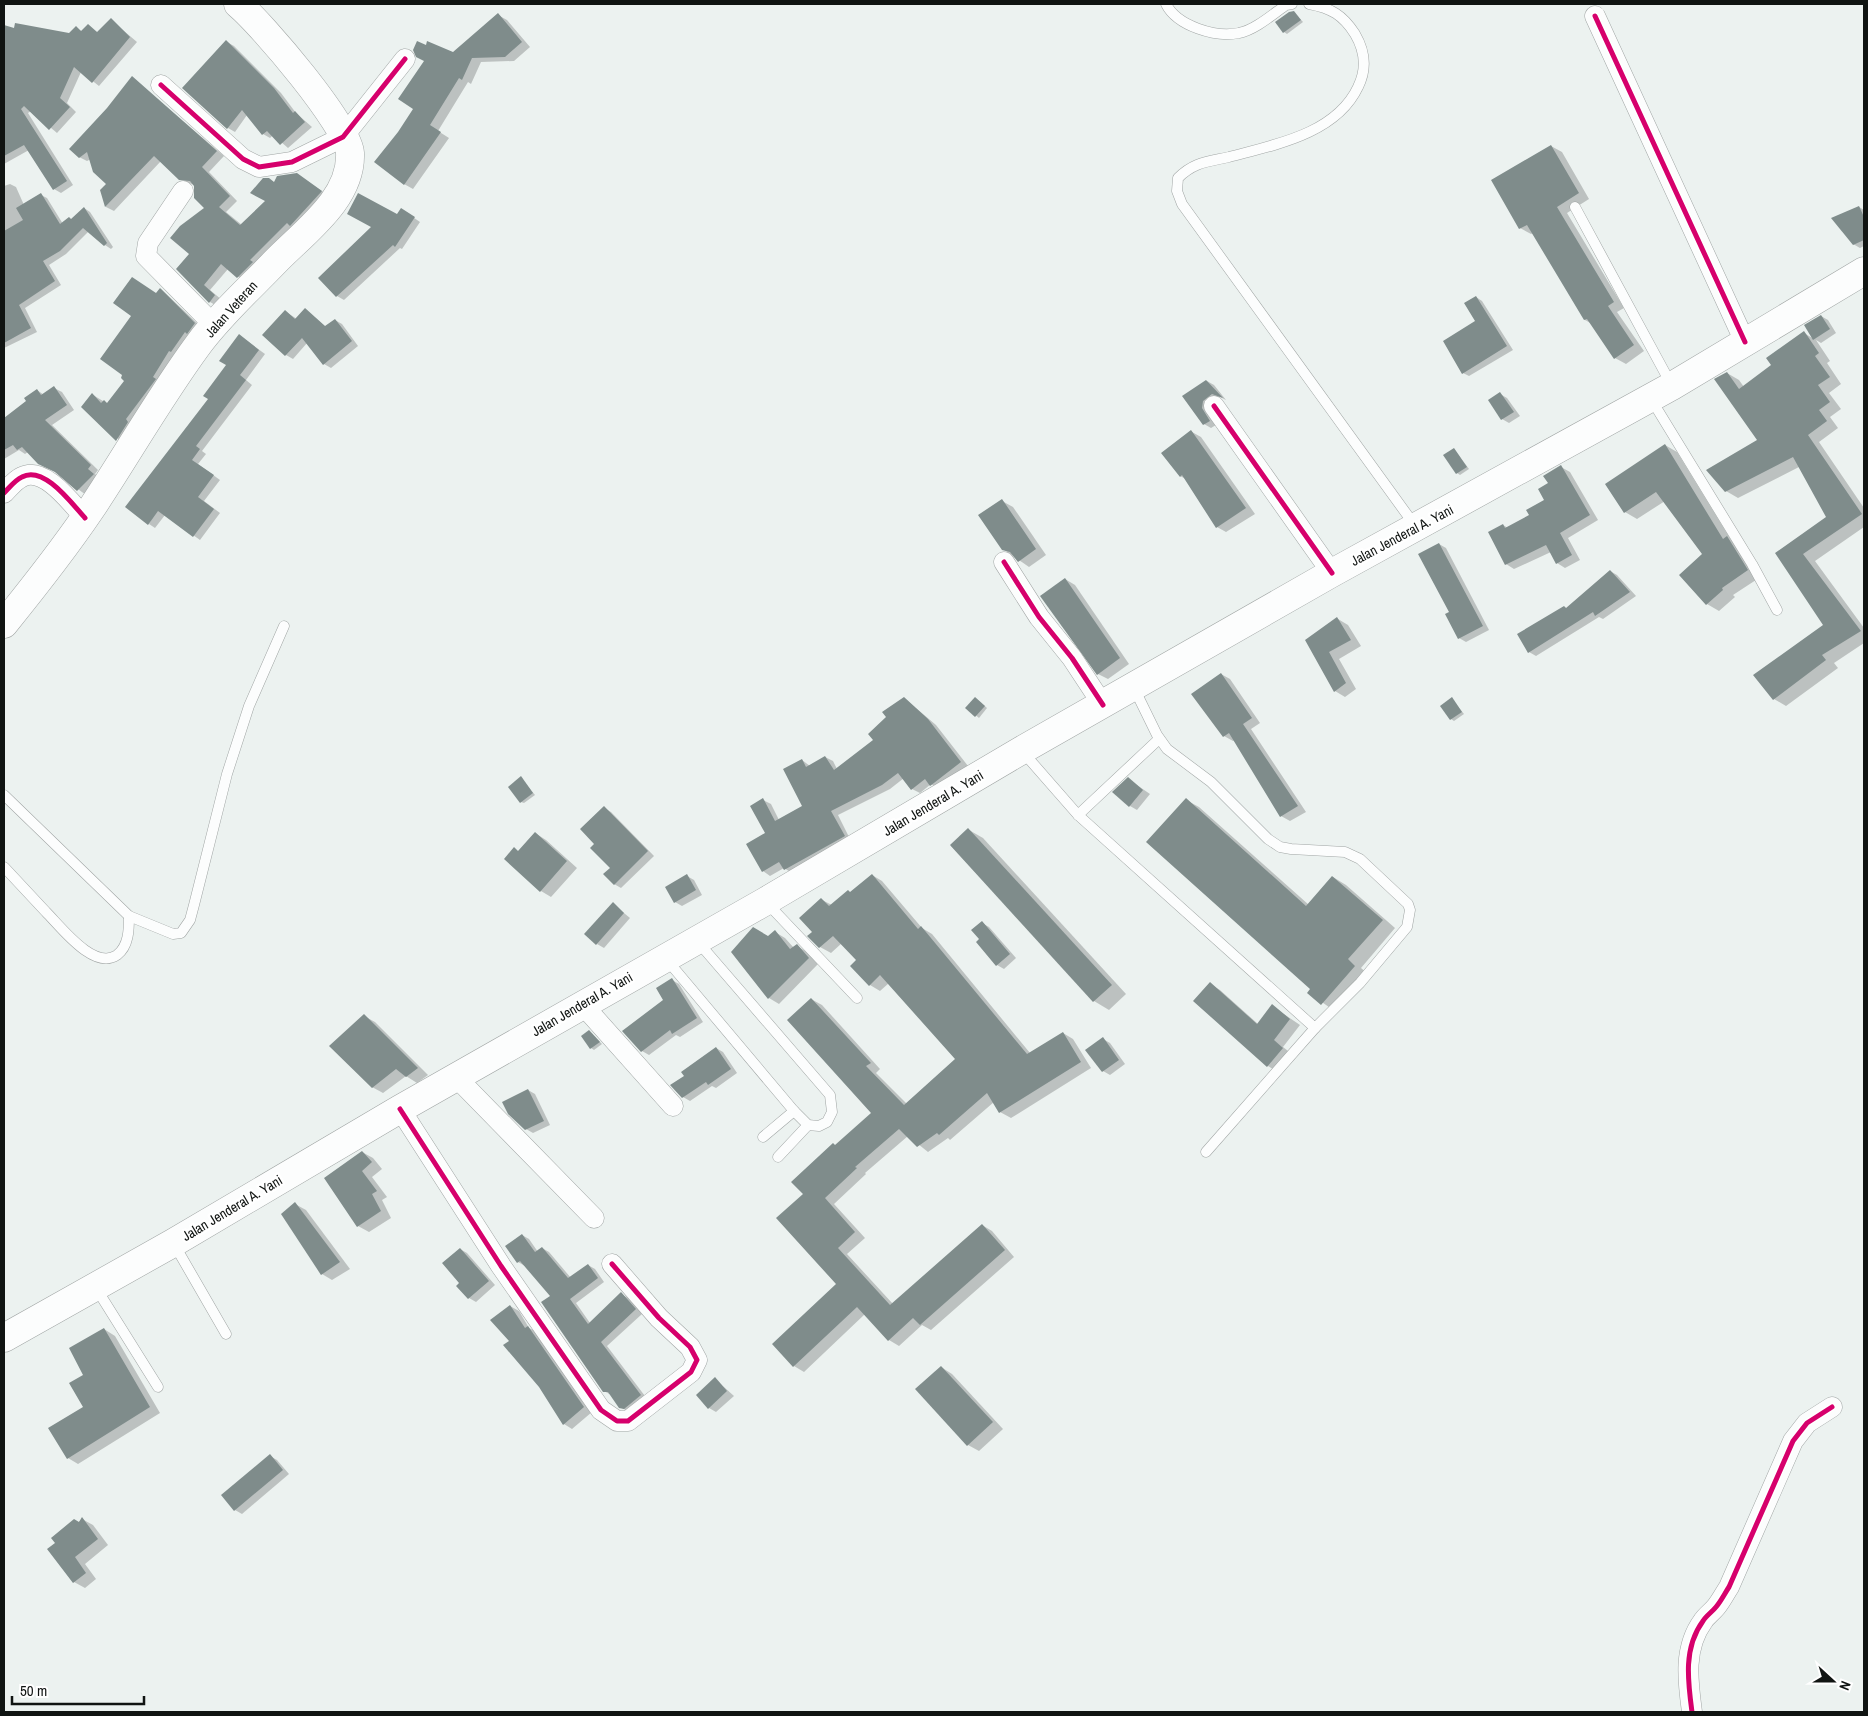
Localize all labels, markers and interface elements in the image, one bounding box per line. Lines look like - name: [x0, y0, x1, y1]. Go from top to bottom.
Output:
- street label: Jalan Veteran: [201, 277, 261, 341]
- street label: Jalan Jenderal A. Yani: [1348, 500, 1456, 570]
- street label: Jalan Jenderal A. Yani: [880, 766, 986, 840]
- street label: Jalan Jenderal A. Yani: [528, 968, 636, 1040]
- street label: Jalan Jenderal A. Yani: [179, 1171, 285, 1245]
- north arrow: [1808, 1656, 1858, 1706]
- scale bar: [12, 1674, 145, 1706]
- text: N: [1835, 1679, 1855, 1693]
- text: 50 m: [20, 1680, 47, 1701]

